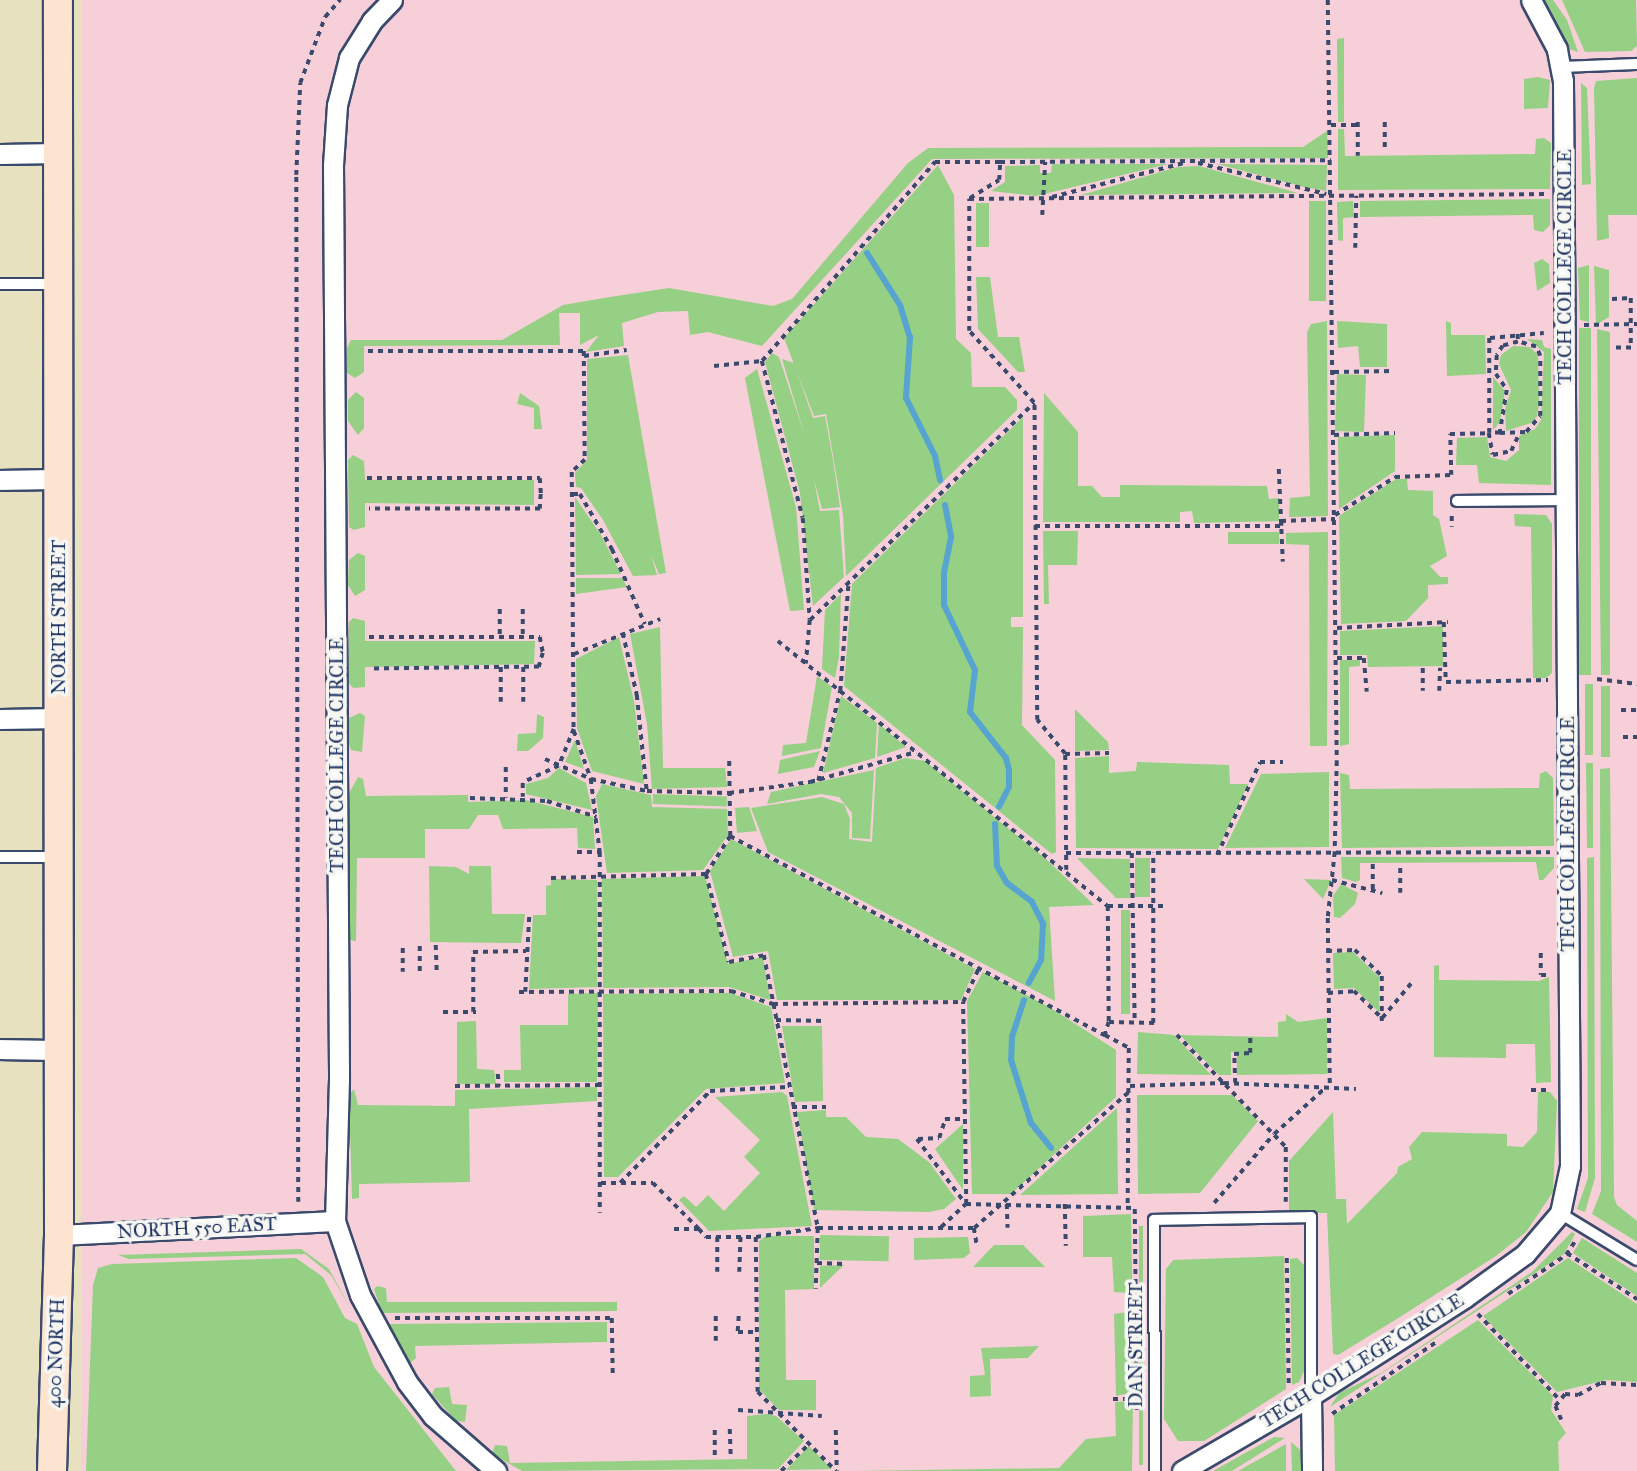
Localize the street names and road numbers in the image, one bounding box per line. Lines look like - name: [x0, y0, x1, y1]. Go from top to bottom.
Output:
- street label: TECH COLLEGE CIRCLE: [1554, 149, 1576, 385]
- street label: NORTH STREET: [48, 540, 70, 694]
- street label: TECH COLLEGE CIRCLE: [326, 637, 348, 873]
- street label: TECH COLLEGE CIRCLE: [1557, 716, 1579, 952]
- street label: NORTH 550 EAST: [117, 1212, 277, 1244]
- street label: DAN STREET: [1125, 1282, 1147, 1408]
- street label: TECH COLLEGE CIRCLE: [1256, 1289, 1468, 1433]
- street label: 400 NORTH: [43, 1298, 69, 1408]

